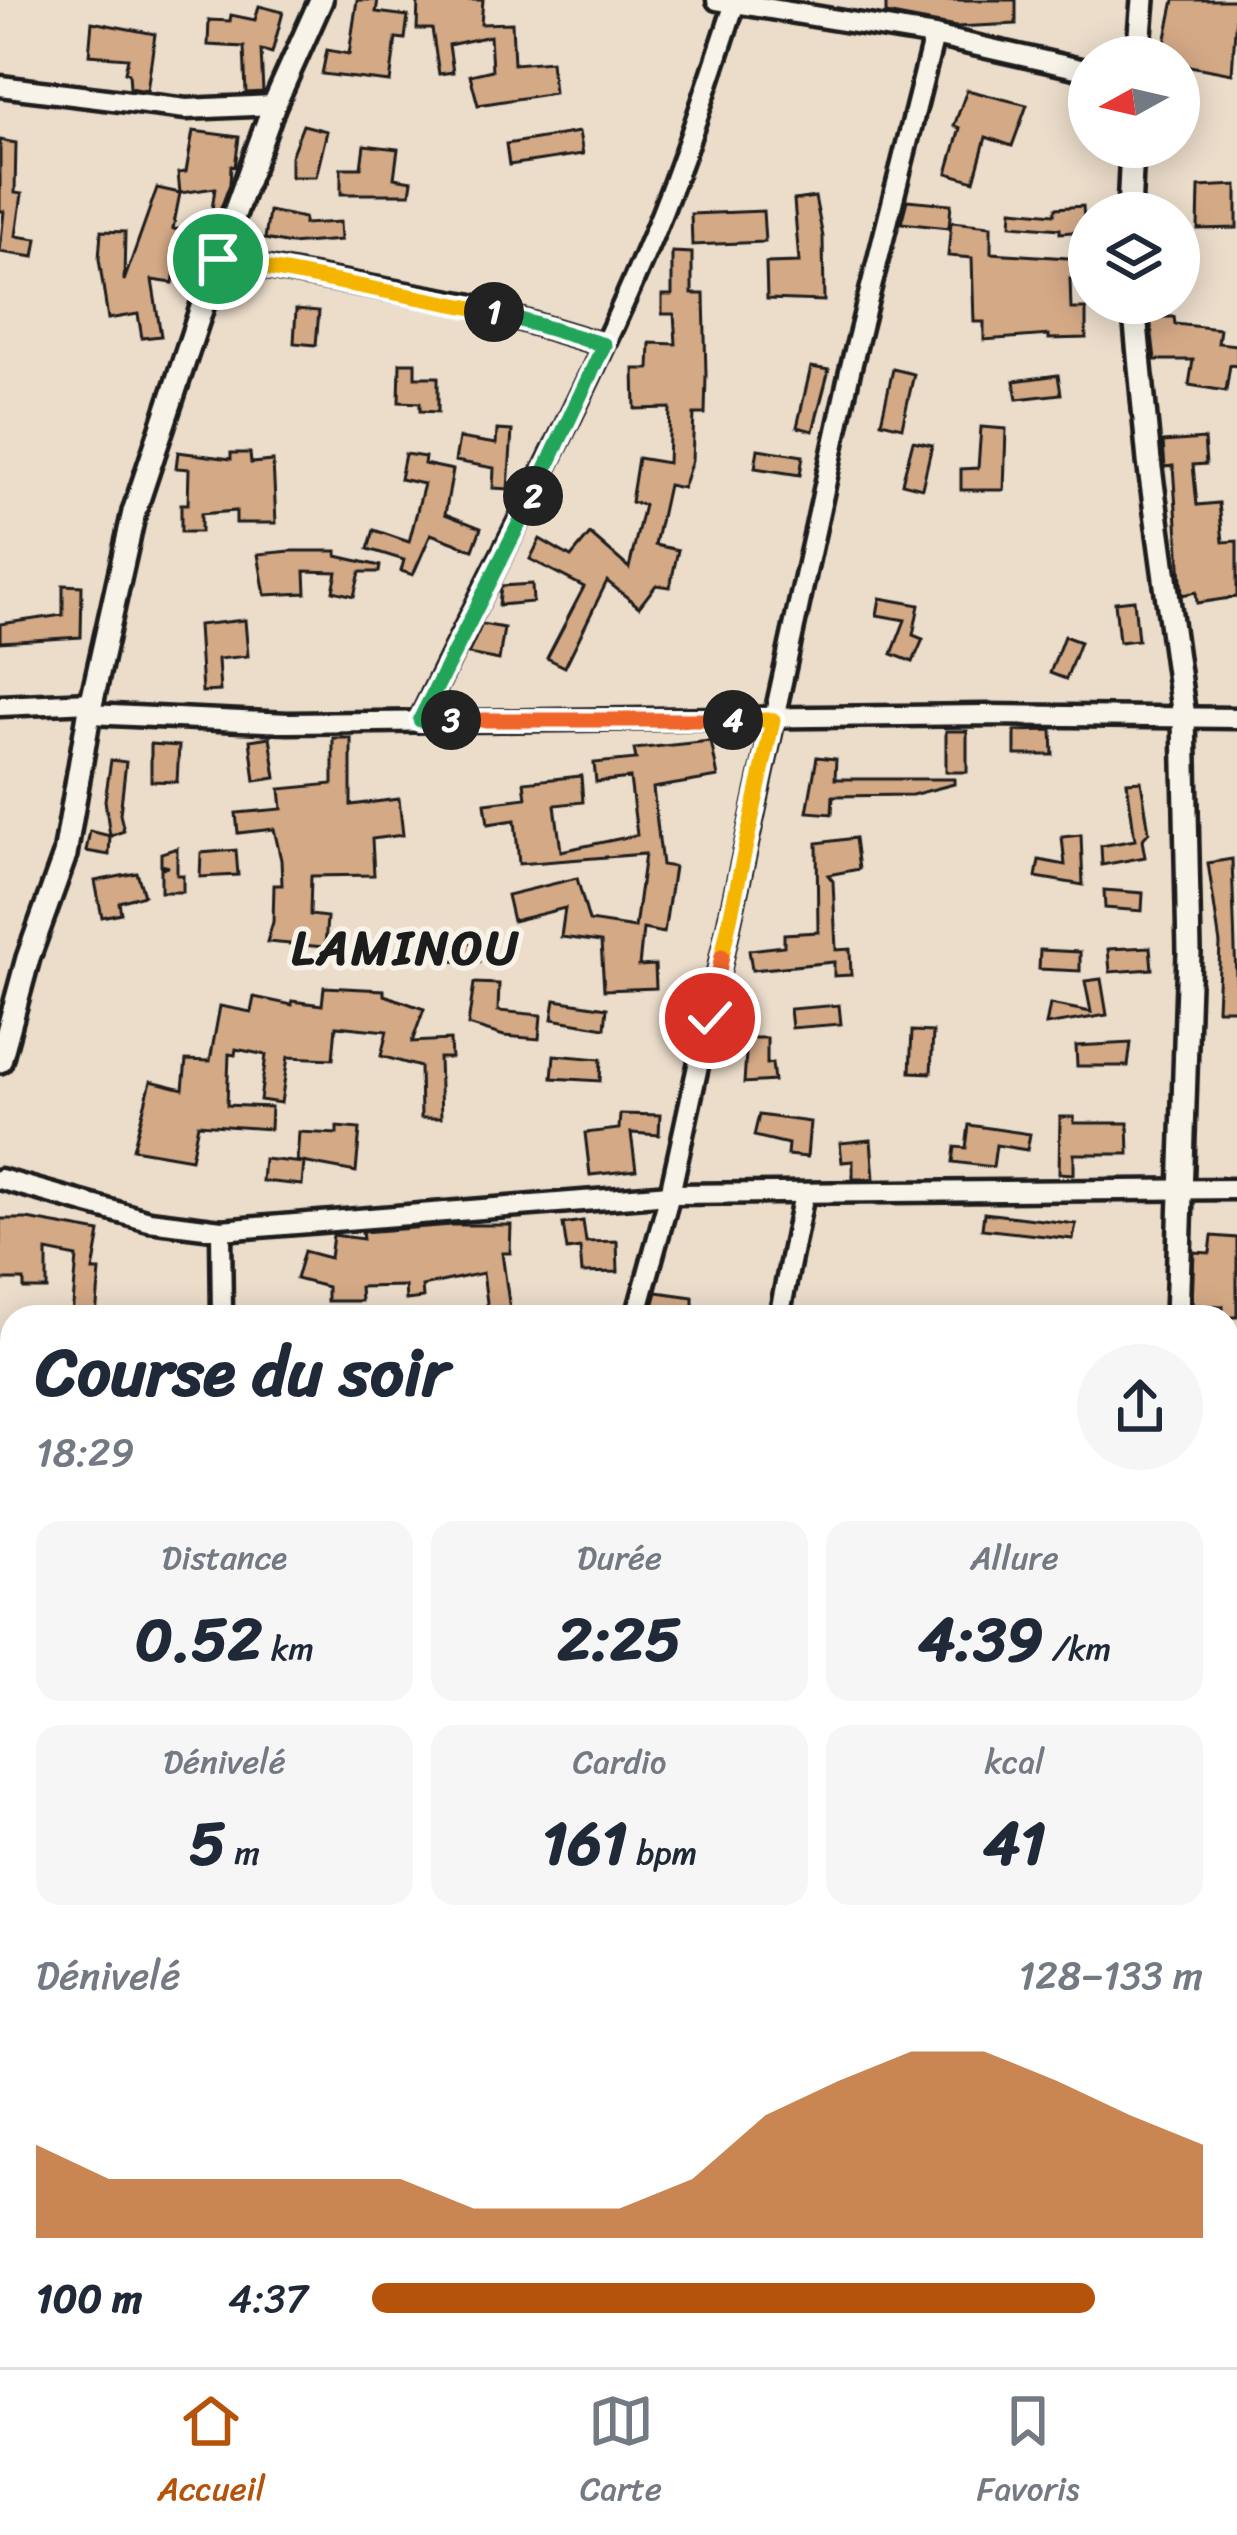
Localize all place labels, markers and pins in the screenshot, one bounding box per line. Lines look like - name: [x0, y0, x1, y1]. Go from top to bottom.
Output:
- pin: [167, 208, 269, 310]
- pin: 1: [464, 282, 524, 342]
- pin: 2: [503, 466, 563, 526]
- pin: 3: [421, 690, 481, 750]
- pin: 4: [703, 690, 763, 750]
- pin: [659, 967, 761, 1069]

